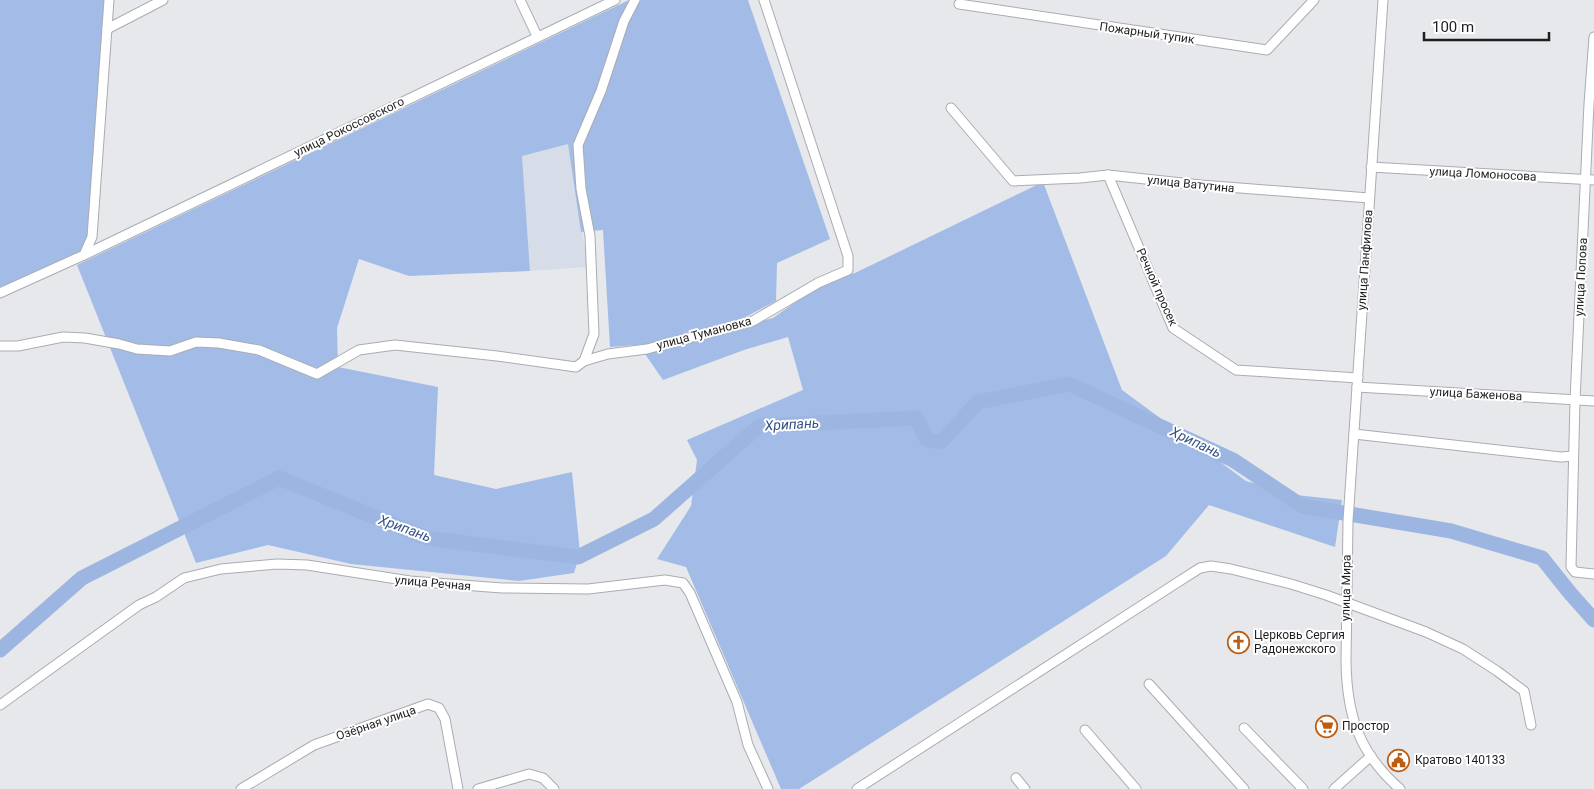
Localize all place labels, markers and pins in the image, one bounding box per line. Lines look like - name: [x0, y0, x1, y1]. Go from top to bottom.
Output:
- place label: Церковь Сергия Радонежского: [1254, 628, 1345, 656]
- church icon: Церковь Сергия Радонежского: [1226, 630, 1250, 654]
- supermarket icon: Простор: [1314, 714, 1338, 738]
- place label: Простор: [1342, 719, 1390, 733]
- public building icon: Кратово 140133: [1387, 748, 1411, 772]
- place label: Кратово 140133: [1415, 753, 1505, 767]

